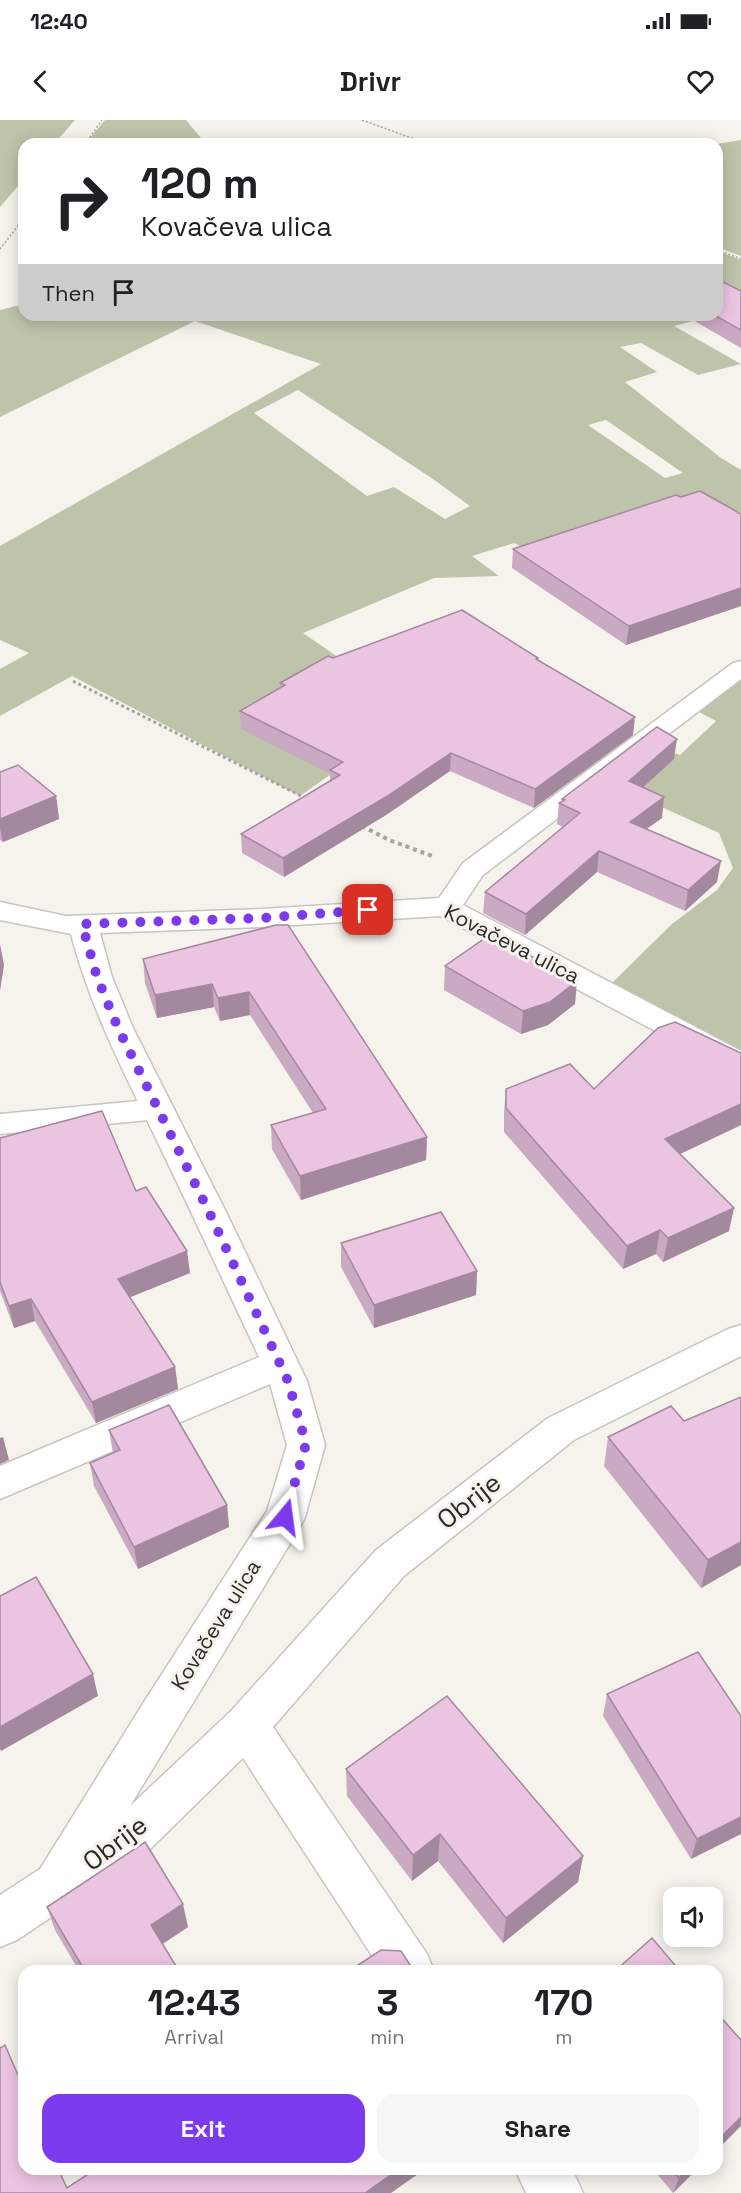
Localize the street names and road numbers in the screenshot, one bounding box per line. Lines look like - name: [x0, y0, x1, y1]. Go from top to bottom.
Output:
- street label: Kovačeva ulica: [440, 898, 585, 989]
- street label: Obrije: [430, 1465, 508, 1537]
- street label: Kovačeva ulica: [165, 1555, 266, 1695]
- street label: Obrije: [76, 1808, 154, 1878]

